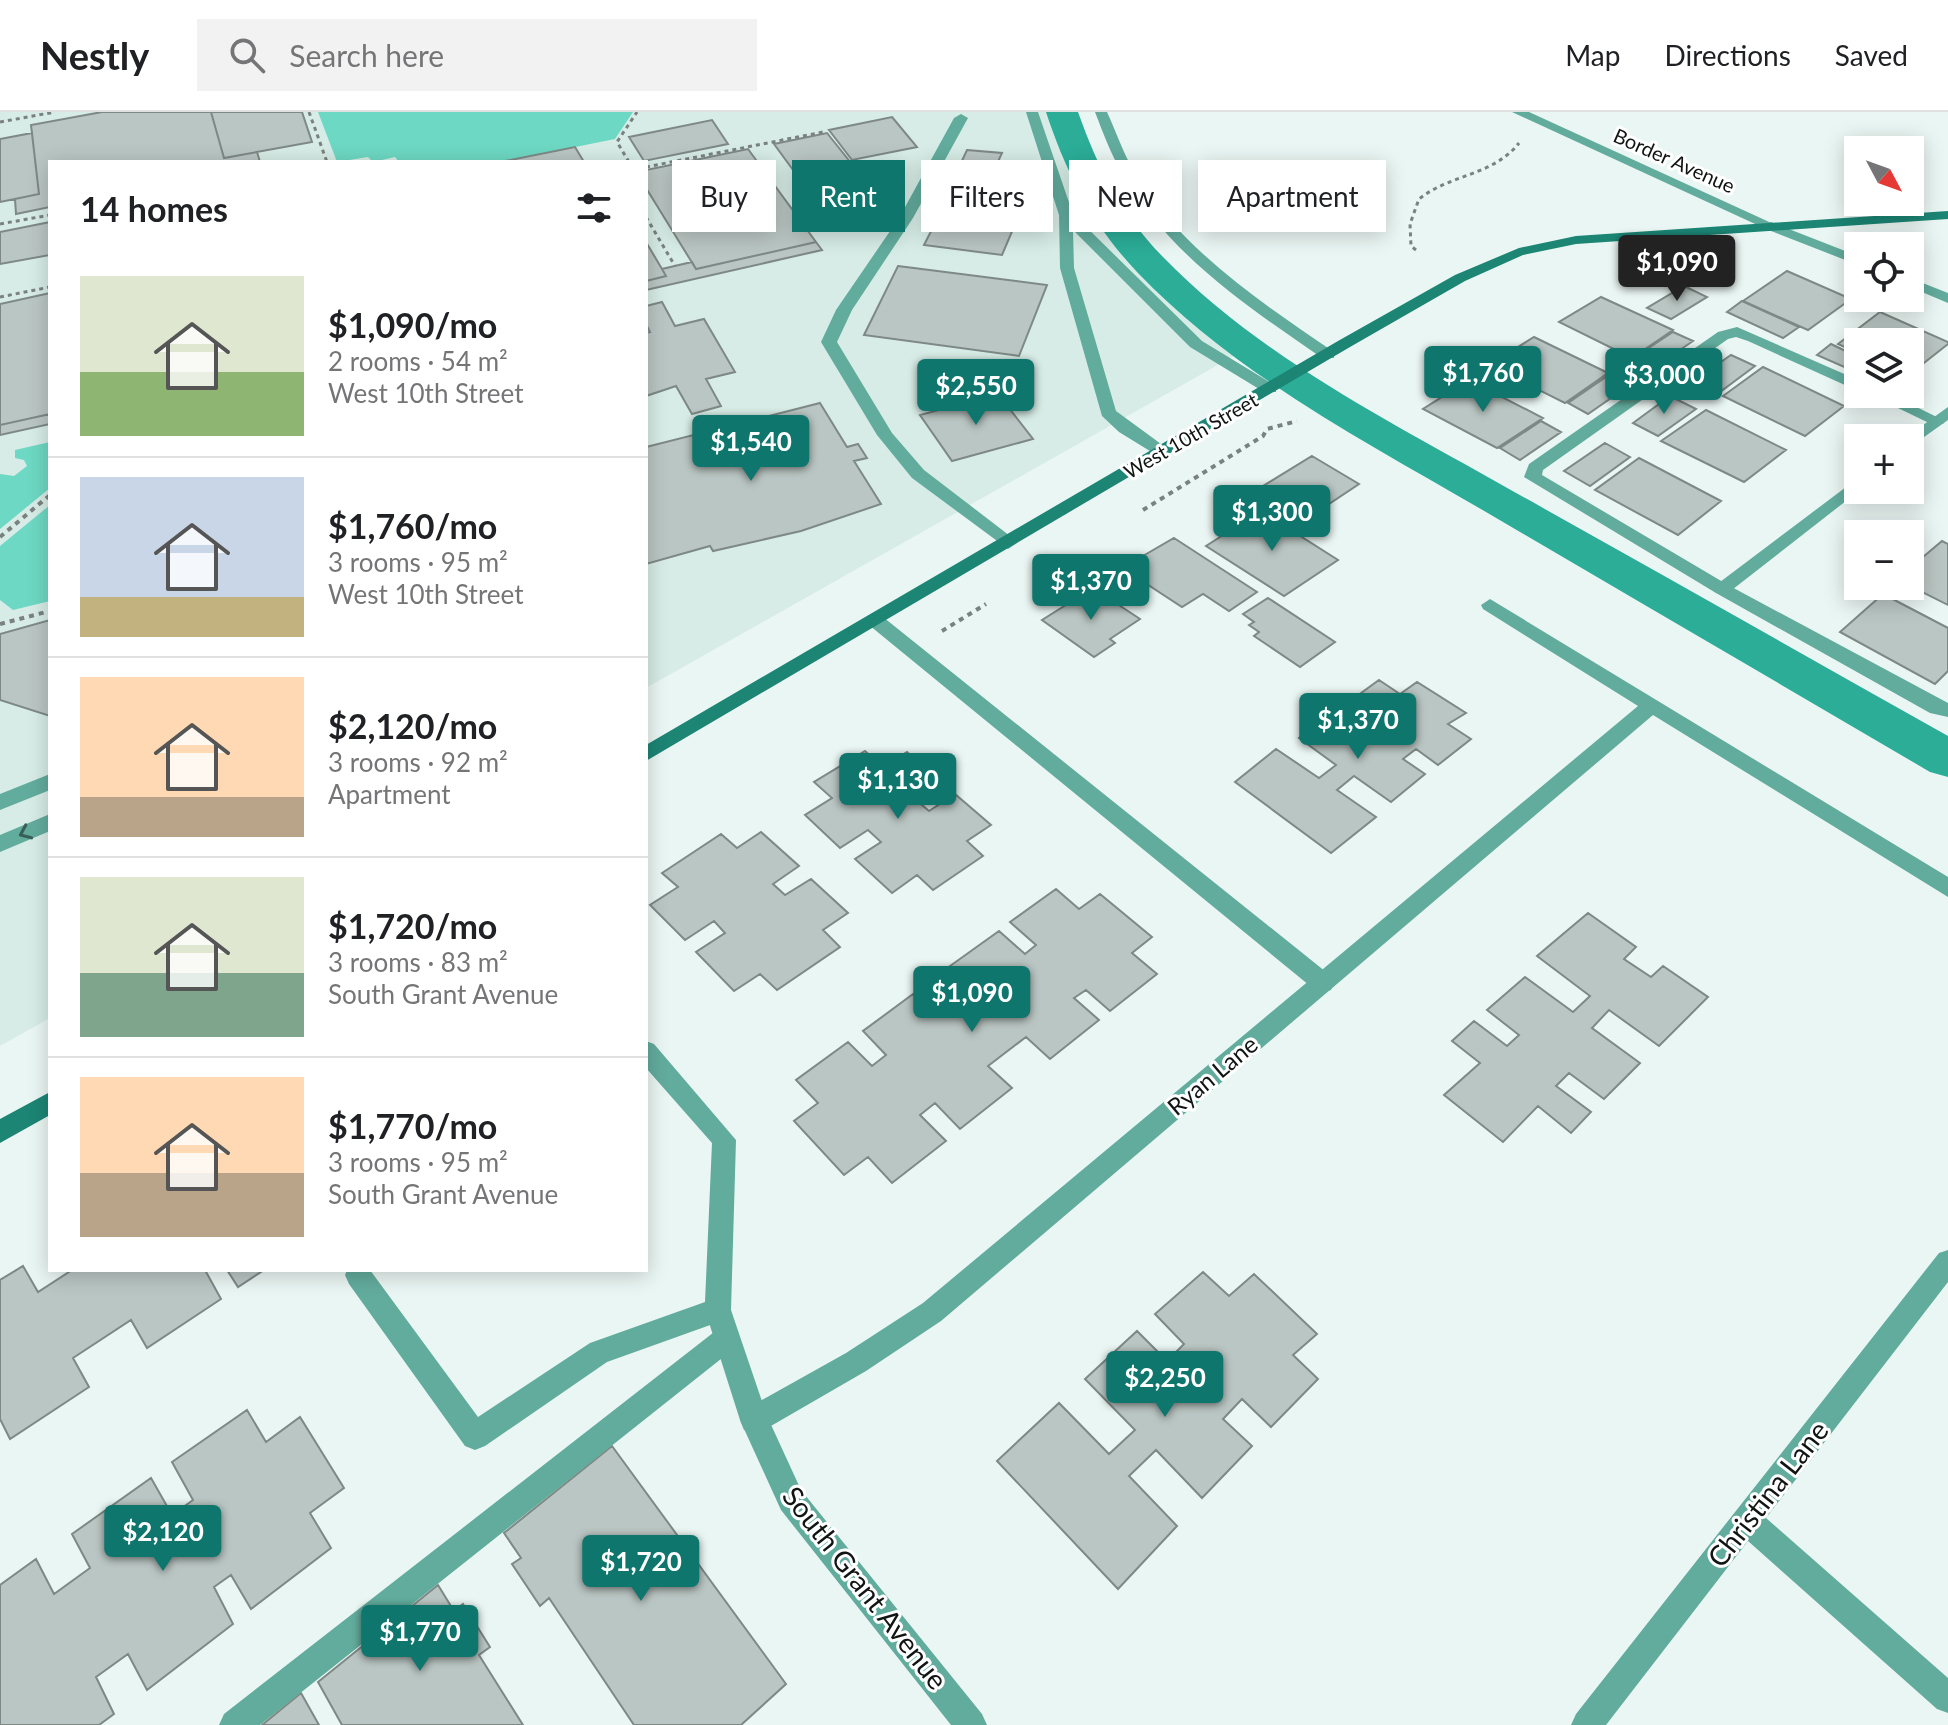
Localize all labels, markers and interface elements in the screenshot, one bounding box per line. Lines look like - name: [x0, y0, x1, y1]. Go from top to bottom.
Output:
- search box: [197, 19, 757, 91]
- text: Nestly: [40, 32, 149, 78]
- icon: search: [225, 33, 269, 77]
- text: Search here: [289, 37, 444, 73]
- text: Map: [1565, 38, 1620, 72]
- text: Directions: [1664, 38, 1791, 72]
- text: Saved: [1835, 38, 1908, 72]
- street label: Border Avenue: [1610, 123, 1739, 198]
- north arrow: [1844, 136, 1924, 216]
- map controls: [1844, 136, 1924, 600]
- chip: Buy: [672, 160, 776, 232]
- chip: Rent: [792, 160, 905, 232]
- chip: Filters: [921, 160, 1053, 232]
- chip: New: [1069, 160, 1182, 232]
- chip: Apartment: [1198, 160, 1386, 232]
- icon: filters: [572, 186, 616, 230]
- text: 14 homes: [80, 188, 228, 229]
- button: locate: [1844, 232, 1924, 312]
- pin: $1,090: [1612, 235, 1742, 303]
- text: $1,090: [1636, 245, 1718, 277]
- text: $1,090/mo: [328, 304, 497, 345]
- icon: home: [144, 308, 240, 404]
- button: layers: [1844, 328, 1924, 408]
- text: 2 rooms · 54 m²: [328, 345, 508, 377]
- pin: $1,760: [1418, 346, 1548, 414]
- pin: $3,000: [1599, 348, 1729, 416]
- text: $1,760: [1442, 356, 1524, 388]
- text: $3,000: [1623, 358, 1705, 390]
- pin: $2,550: [911, 359, 1041, 427]
- text: $2,550: [935, 369, 1017, 401]
- text: West 10th Street: [328, 377, 524, 409]
- street label: West 10th Street: [1119, 387, 1262, 483]
- pin: $1,540: [686, 415, 816, 483]
- button: +: [1844, 424, 1924, 504]
- text: $1,540: [710, 425, 792, 457]
- pin: $1,300: [1207, 485, 1337, 553]
- text: $1,300: [1231, 495, 1313, 527]
- text: $1,760/mo: [328, 505, 497, 546]
- icon: home: [144, 509, 240, 605]
- button: −: [1844, 520, 1924, 600]
- text: 3 rooms · 95 m²: [328, 546, 508, 578]
- pin: $1,370: [1026, 554, 1156, 622]
- text: $1,370: [1050, 564, 1132, 596]
- text: West 10th Street: [328, 578, 524, 610]
- pin: $1,370: [1293, 693, 1423, 761]
- text: $1,370: [1317, 703, 1399, 735]
- text: $2,120/mo: [328, 705, 497, 746]
- icon: home: [144, 709, 240, 805]
- text: 3 rooms · 92 m²: [328, 746, 508, 778]
- pin: $1,130: [833, 753, 963, 821]
- text: $1,130: [857, 763, 939, 795]
- text: Apartment: [328, 778, 451, 810]
- one-way arrow: [19, 823, 33, 839]
- text: $1,720/mo: [328, 905, 497, 946]
- icon: home: [144, 909, 240, 1005]
- text: 3 rooms · 83 m²: [328, 946, 508, 978]
- pin: $1,090: [907, 966, 1037, 1034]
- text: $1,090: [931, 976, 1013, 1008]
- text: South Grant Avenue: [328, 978, 558, 1010]
- street label: Ryan Lane: [1161, 1029, 1263, 1121]
- text: $1,770/mo: [328, 1105, 497, 1146]
- icon: home: [144, 1109, 240, 1205]
- text: 3 rooms · 95 m²: [328, 1146, 508, 1178]
- text: South Grant Avenue: [328, 1178, 558, 1210]
- pin: $2,250: [1100, 1351, 1230, 1419]
- text: $2,250: [1124, 1361, 1206, 1393]
- street label: Christina Lane: [1700, 1414, 1835, 1573]
- street label: South Grant Avenue: [776, 1479, 956, 1696]
- pin: $2,120: [98, 1505, 228, 1573]
- text: $2,120: [122, 1515, 204, 1547]
- pin: $1,720: [576, 1535, 706, 1603]
- text: $1,720: [600, 1545, 682, 1577]
- pin: $1,770: [355, 1605, 485, 1673]
- text: $1,770: [379, 1615, 461, 1647]

